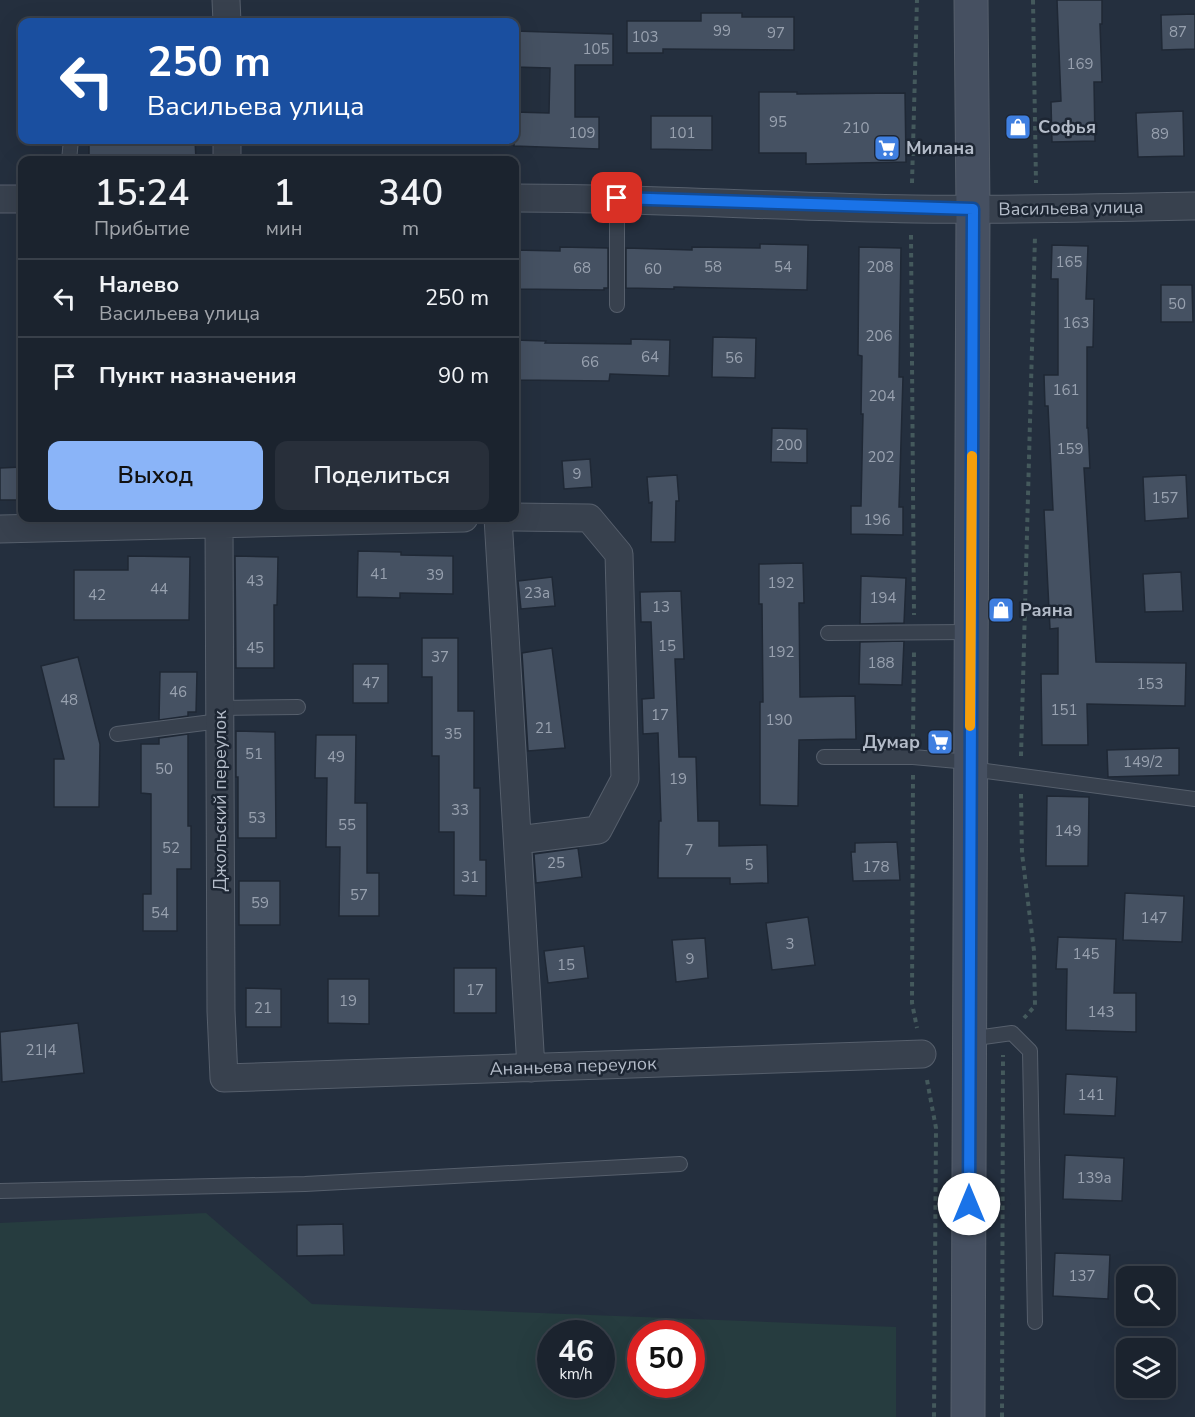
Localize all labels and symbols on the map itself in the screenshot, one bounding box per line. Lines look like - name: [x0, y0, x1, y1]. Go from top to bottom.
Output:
- house number: 99: [713, 21, 731, 41]
- house number: 87: [1169, 22, 1187, 42]
- house number: 97: [767, 23, 785, 43]
- house number: 103: [631, 27, 659, 47]
- house number: 105: [582, 39, 610, 59]
- house number: 169: [1066, 54, 1094, 74]
- house number: 95: [769, 112, 787, 132]
- shop icon: Софья: [1003, 112, 1033, 142]
- place label: Софья: [1038, 115, 1096, 139]
- house number: 210: [842, 118, 870, 138]
- house number: 109: [568, 123, 596, 143]
- house number: 101: [668, 123, 696, 143]
- house number: 89: [1151, 124, 1169, 144]
- supermarket icon: Милана: [872, 133, 902, 163]
- place label: Милана: [906, 136, 974, 160]
- pin: [591, 172, 642, 223]
- street label: Васильева улица: [998, 195, 1144, 221]
- house number: 165: [1055, 252, 1083, 272]
- house number: 58: [704, 257, 722, 277]
- house number: 54: [774, 257, 792, 277]
- house number: 208: [866, 257, 894, 277]
- house number: 68: [573, 258, 591, 278]
- house number: 60: [644, 259, 662, 279]
- house number: 50: [1168, 294, 1186, 314]
- house number: 163: [1062, 313, 1090, 333]
- house number: 206: [865, 326, 893, 346]
- house number: 64: [641, 347, 659, 367]
- house number: 56: [725, 348, 743, 368]
- house number: 66: [581, 352, 599, 372]
- house number: 161: [1052, 380, 1080, 400]
- house number: 204: [868, 386, 896, 406]
- house number: 200: [775, 435, 803, 455]
- house number: 159: [1056, 439, 1084, 459]
- house number: 202: [867, 447, 895, 467]
- house number: 9: [572, 464, 582, 484]
- house number: 157: [1151, 488, 1179, 508]
- house number: 196: [863, 510, 891, 530]
- house number: 41: [370, 564, 388, 584]
- house number: 39: [426, 565, 444, 585]
- house number: 43: [246, 571, 264, 591]
- house number: 192: [767, 573, 795, 593]
- house number: 44: [150, 579, 168, 599]
- house number: 23а: [524, 583, 550, 603]
- house number: 42: [88, 585, 106, 605]
- house number: 194: [869, 588, 897, 608]
- shop icon: Раяна: [986, 595, 1016, 625]
- house number: 13: [652, 597, 670, 617]
- place label: Раяна: [1020, 598, 1073, 622]
- house number: 15: [658, 636, 676, 656]
- house number: 45: [246, 638, 264, 658]
- house number: 192: [767, 642, 795, 662]
- house number: 37: [431, 647, 449, 667]
- house number: 188: [867, 653, 895, 673]
- house number: 47: [362, 673, 380, 693]
- house number: 153: [1136, 674, 1164, 694]
- house number: 46: [169, 682, 187, 702]
- house number: 48: [60, 690, 78, 710]
- house number: 151: [1050, 700, 1078, 720]
- house number: 17: [651, 705, 669, 725]
- street label: Джольский переулок: [208, 710, 232, 892]
- house number: 190: [765, 710, 793, 730]
- house number: 21: [535, 718, 553, 738]
- house number: 35: [444, 724, 462, 744]
- supermarket icon: Думар: [925, 727, 955, 757]
- place label: Думар: [863, 730, 920, 754]
- house number: 51: [245, 744, 263, 764]
- house number: 49: [327, 747, 345, 767]
- house number: 149/2: [1123, 752, 1163, 772]
- house number: 50: [155, 759, 173, 779]
- house number: 19: [669, 769, 687, 789]
- house number: 33: [451, 800, 469, 820]
- house number: 53: [248, 808, 266, 828]
- house number: 55: [338, 815, 356, 835]
- house number: 149: [1054, 821, 1082, 841]
- house number: 52: [162, 838, 180, 858]
- house number: 7: [684, 840, 694, 860]
- house number: 25: [547, 853, 565, 873]
- house number: 5: [744, 855, 754, 875]
- house number: 178: [862, 857, 890, 877]
- house number: 31: [461, 867, 479, 887]
- house number: 57: [350, 885, 368, 905]
- house number: 59: [251, 893, 269, 913]
- house number: 54: [151, 903, 169, 923]
- house number: 147: [1140, 908, 1168, 928]
- house number: 3: [785, 934, 795, 954]
- house number: 145: [1072, 944, 1100, 964]
- house number: 9: [685, 949, 695, 969]
- house number: 15: [557, 955, 575, 975]
- house number: 17: [466, 980, 484, 1000]
- house number: 19: [339, 991, 357, 1011]
- house number: 21: [254, 998, 272, 1018]
- house number: 143: [1087, 1002, 1115, 1022]
- house number: 21|4: [26, 1040, 56, 1060]
- street label: Ананьева переулок: [489, 1051, 657, 1081]
- house number: 141: [1077, 1085, 1105, 1105]
- house number: 139а: [1076, 1168, 1112, 1188]
- position arrow: [937, 1172, 1001, 1236]
- house number: 137: [1068, 1266, 1096, 1286]
- speed limit sign: 50: [627, 1320, 705, 1398]

